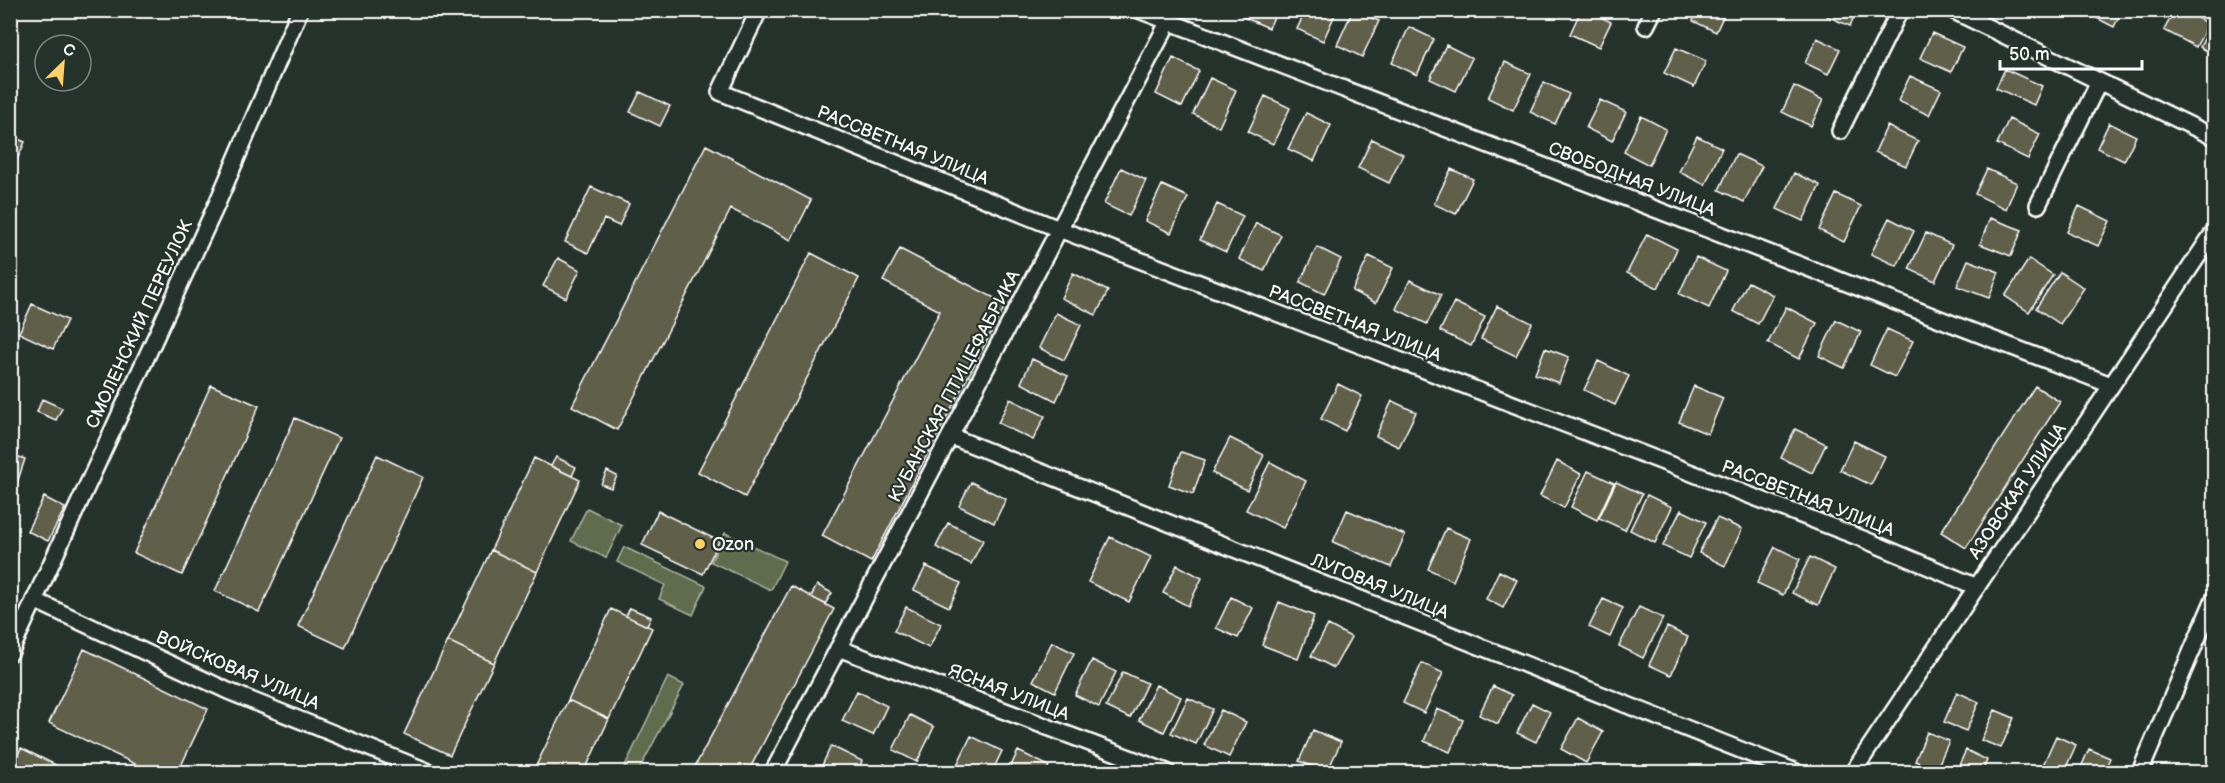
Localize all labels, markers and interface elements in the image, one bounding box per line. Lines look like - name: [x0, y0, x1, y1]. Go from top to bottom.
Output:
- north arrow: [33, 33, 93, 93]
- scale bar: [2000, 33, 2142, 71]
- text: С: [60, 40, 78, 62]
- text: 50 m: [2009, 44, 2050, 65]
- street label: РАССВЕТНАЯ УЛИЦА: [814, 101, 992, 190]
- street label: СВОБОДНАЯ УЛИЦА: [1545, 138, 1718, 221]
- street label: СМОЛЕНСКИЙ ПЕРЕУЛОК: [82, 216, 197, 432]
- street label: КУБАНСКАЯ ПТИЦЕФАБРИКА: [884, 267, 1025, 506]
- street label: РАССВЕТНАЯ УЛИЦА: [1266, 281, 1444, 366]
- street label: АЗОВСКАЯ УЛИЦА: [1964, 419, 2071, 564]
- street label: РАССВЕТНАЯ УЛИЦА: [1719, 456, 1897, 541]
- place label: Ozon: [712, 534, 754, 555]
- marker: Ozon: [693, 537, 707, 551]
- street label: ЛУГОВАЯ УЛИЦА: [1307, 549, 1452, 624]
- street label: ВОЙСКОВАЯ УЛИЦА: [153, 627, 323, 714]
- street label: ЯСНАЯ УЛИЦА: [945, 660, 1072, 725]

